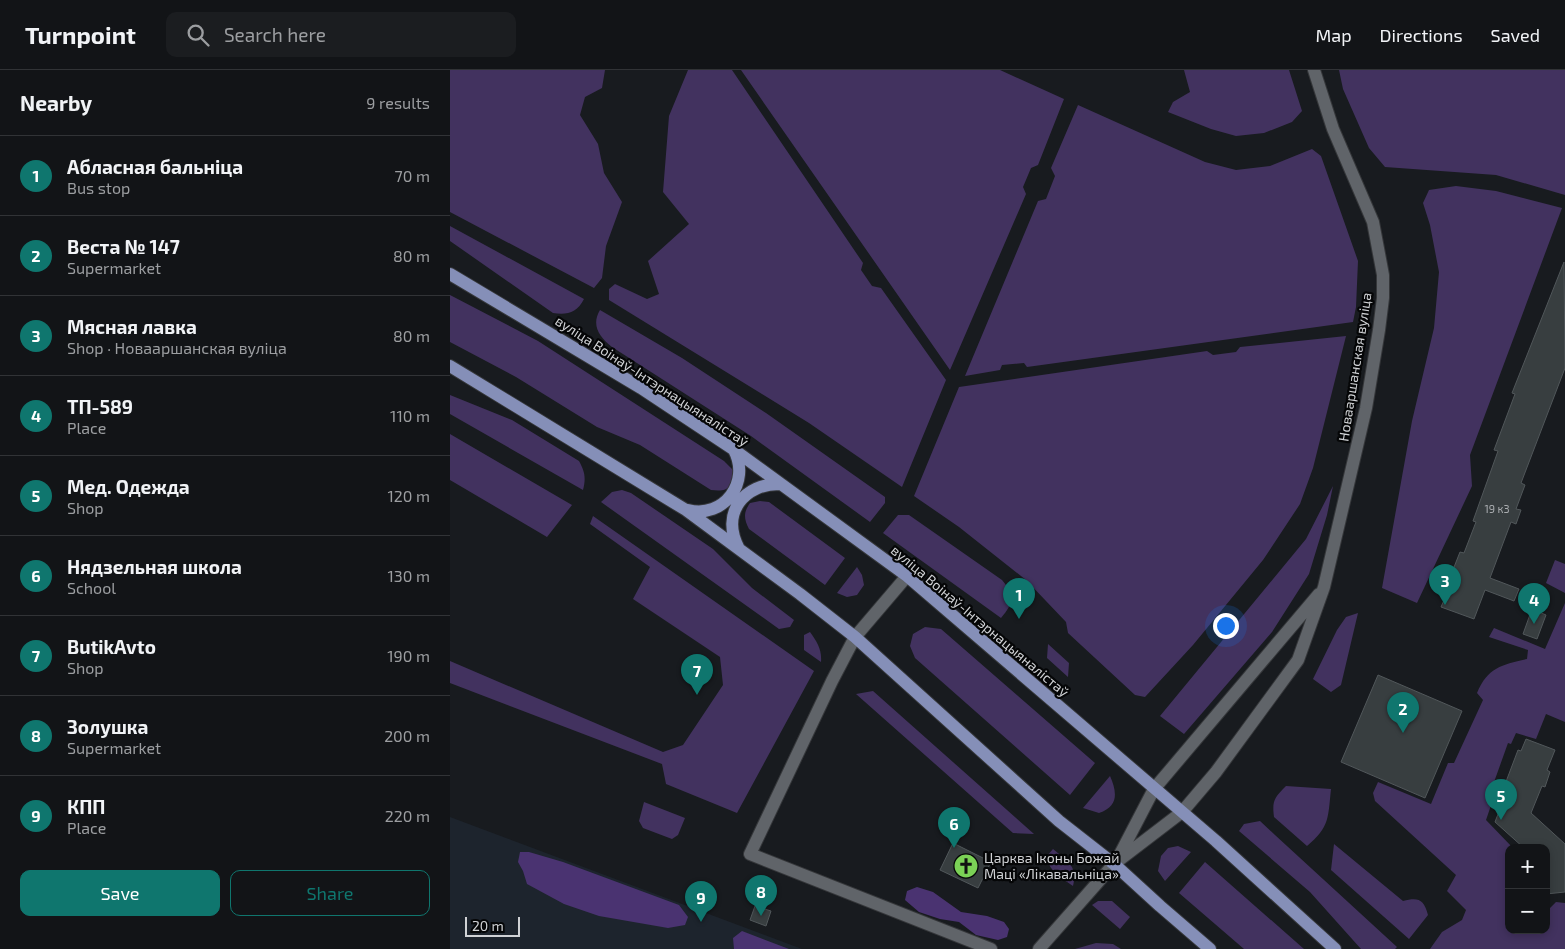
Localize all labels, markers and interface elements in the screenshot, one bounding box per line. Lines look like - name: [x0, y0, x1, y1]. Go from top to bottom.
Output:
- search box: [166, 12, 516, 57]
- text: Turnpoint: [25, 20, 136, 49]
- icon: search: [184, 21, 212, 49]
- text: Search here: [224, 23, 326, 46]
- text: Map: [1315, 24, 1352, 46]
- text: Directions: [1380, 24, 1463, 46]
- text: Saved: [1491, 24, 1540, 46]
- text: Nearby: [20, 90, 92, 115]
- text: 9 results: [366, 93, 430, 112]
- text: Абласная бальніца: [67, 155, 243, 178]
- text: 1: [33, 166, 39, 185]
- text: 70 m: [395, 166, 430, 185]
- text: Bus stop: [67, 178, 130, 197]
- text: Веста № 147: [67, 235, 180, 258]
- text: 2: [31, 246, 41, 265]
- text: 80 m: [393, 246, 430, 265]
- text: Supermarket: [67, 258, 161, 277]
- street label: Новааршанская вуліца: [1334, 291, 1375, 443]
- street label: вуліца Воінаў-Інтэрнацыяналістаў: [552, 312, 753, 450]
- text: Мясная лавка: [67, 315, 197, 338]
- text: 3: [31, 326, 41, 345]
- text: 80 m: [393, 326, 430, 345]
- text: Shop · Новааршанская вуліца: [67, 338, 287, 357]
- text: ТП-589: [67, 395, 133, 418]
- text: 4: [31, 406, 41, 425]
- text: 110 m: [390, 406, 430, 425]
- text: Place: [67, 418, 106, 437]
- text: Мед. Одежда: [67, 475, 190, 498]
- text: 5: [32, 486, 40, 505]
- text: 120 m: [387, 486, 430, 505]
- text: Shop: [67, 498, 104, 517]
- house number: 19 к3: [1484, 502, 1510, 515]
- street label: вуліца Воінаў-Інтэрнацыяналістаў: [888, 541, 1073, 700]
- text: Нядзельная школа: [67, 555, 242, 578]
- pin: 3: [1429, 564, 1461, 605]
- text: 6: [31, 566, 41, 585]
- text: 130 m: [388, 566, 430, 585]
- text: School: [67, 578, 116, 597]
- pin: 1: [1003, 578, 1035, 619]
- pin: 4: [1518, 583, 1550, 624]
- your location: [1213, 613, 1239, 639]
- text: ButikAvto: [67, 635, 156, 658]
- text: 7: [32, 646, 40, 665]
- text: 190 m: [387, 646, 430, 665]
- pin: 7: [681, 654, 713, 695]
- text: Shop: [67, 658, 104, 677]
- pin: 2: [1387, 692, 1419, 733]
- text: Золушка: [67, 715, 148, 738]
- text: 8: [31, 726, 41, 745]
- text: 200 m: [384, 726, 430, 745]
- text: Supermarket: [67, 738, 161, 757]
- pin: 5: [1485, 779, 1517, 820]
- text: КПП: [67, 795, 106, 818]
- text: 9: [31, 806, 41, 825]
- text: 220 m: [385, 806, 430, 825]
- pin: 6: [938, 807, 970, 848]
- text: Place: [67, 818, 106, 837]
- map controls: [1505, 844, 1550, 934]
- button: +: [1505, 844, 1550, 889]
- place label: Царква Іконы Божай Маці «Лікавальніца»: [984, 849, 1119, 882]
- church icon: Царква Іконы Божай Маці «Лікавальніца»: [953, 853, 979, 879]
- button: Save: [20, 870, 220, 916]
- button: Share: [230, 870, 430, 916]
- pin: 8: [745, 875, 777, 916]
- pin: 9: [685, 881, 717, 922]
- button: −: [1505, 889, 1550, 934]
- scale bar: [465, 914, 520, 937]
- text: 20 m: [472, 917, 504, 934]

